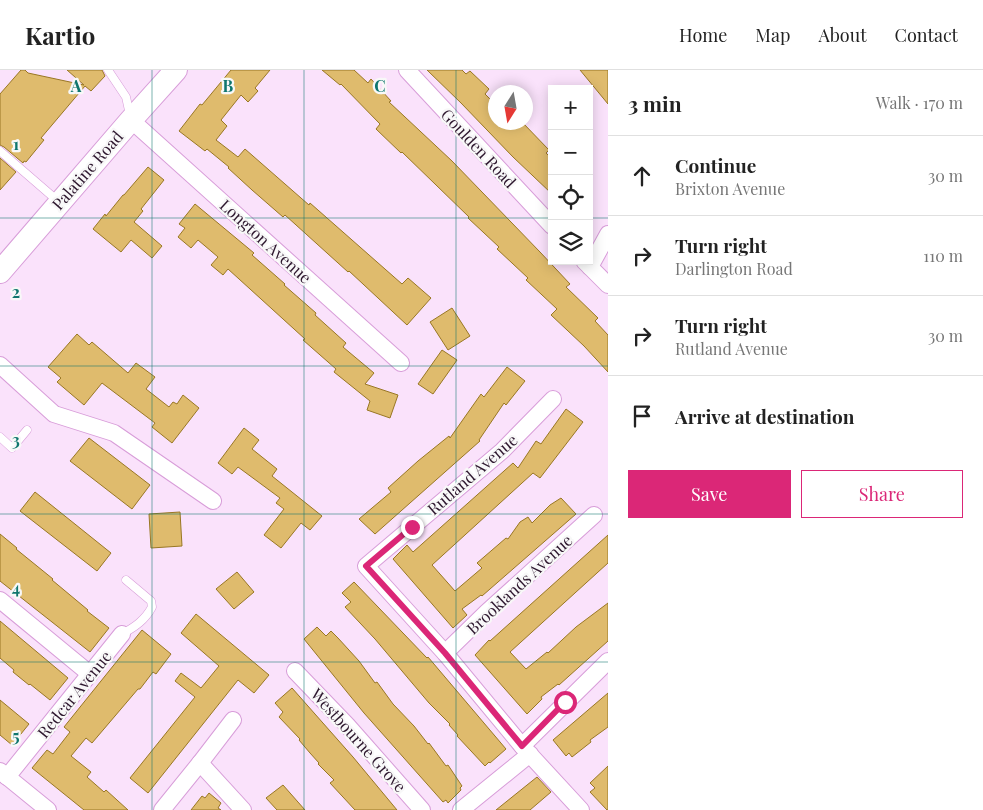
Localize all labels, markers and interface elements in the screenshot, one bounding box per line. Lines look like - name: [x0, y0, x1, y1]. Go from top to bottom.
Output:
- text: Kartio: [25, 19, 95, 51]
- text: Home: [679, 23, 727, 47]
- text: Map: [755, 23, 790, 47]
- text: About: [818, 23, 867, 47]
- text: Contact: [895, 23, 958, 47]
- text: A: [70, 75, 82, 96]
- text: B: [223, 75, 234, 96]
- text: C: [374, 75, 386, 96]
- north arrow: [488, 85, 533, 130]
- map controls: [548, 85, 593, 265]
- button: +: [548, 85, 593, 130]
- text: 3 min: [628, 89, 682, 117]
- text: Walk · 170 m: [876, 92, 963, 113]
- street label: Goulden Road: [437, 104, 521, 192]
- street label: Palatine Road: [47, 126, 127, 214]
- button: −: [548, 130, 593, 175]
- text: 1: [13, 133, 19, 154]
- text: Continue: [675, 152, 756, 178]
- icon: ahead: [628, 162, 656, 190]
- text: 30 m: [928, 165, 963, 186]
- button: locate: [548, 175, 593, 220]
- text: Brixton Avenue: [675, 178, 785, 199]
- street label: Longton Avenue: [216, 194, 316, 288]
- button: layers: [548, 220, 593, 265]
- text: Turn right: [675, 232, 767, 258]
- icon: right: [628, 242, 656, 270]
- text: 110 m: [923, 245, 963, 266]
- text: Darlington Road: [675, 258, 793, 279]
- text: 2: [12, 281, 20, 302]
- text: Turn right: [675, 312, 767, 338]
- icon: right: [628, 322, 656, 350]
- text: 30 m: [928, 325, 963, 346]
- text: Rutland Avenue: [675, 338, 788, 359]
- icon: arrive: [628, 402, 656, 430]
- text: Arrive at destination: [675, 403, 855, 429]
- text: 3: [12, 429, 20, 450]
- street label: Rutland Avenue: [422, 429, 522, 519]
- button: Save: [628, 470, 791, 518]
- button: Share: [801, 470, 963, 518]
- route end: [401, 516, 424, 539]
- street label: Brooklands Avenue: [462, 530, 576, 638]
- text: 4: [12, 577, 20, 598]
- street label: Redcar Avenue: [32, 646, 116, 742]
- street label: Westbourne Grove: [306, 683, 411, 796]
- route start: [554, 691, 577, 714]
- text: 5: [12, 725, 20, 746]

